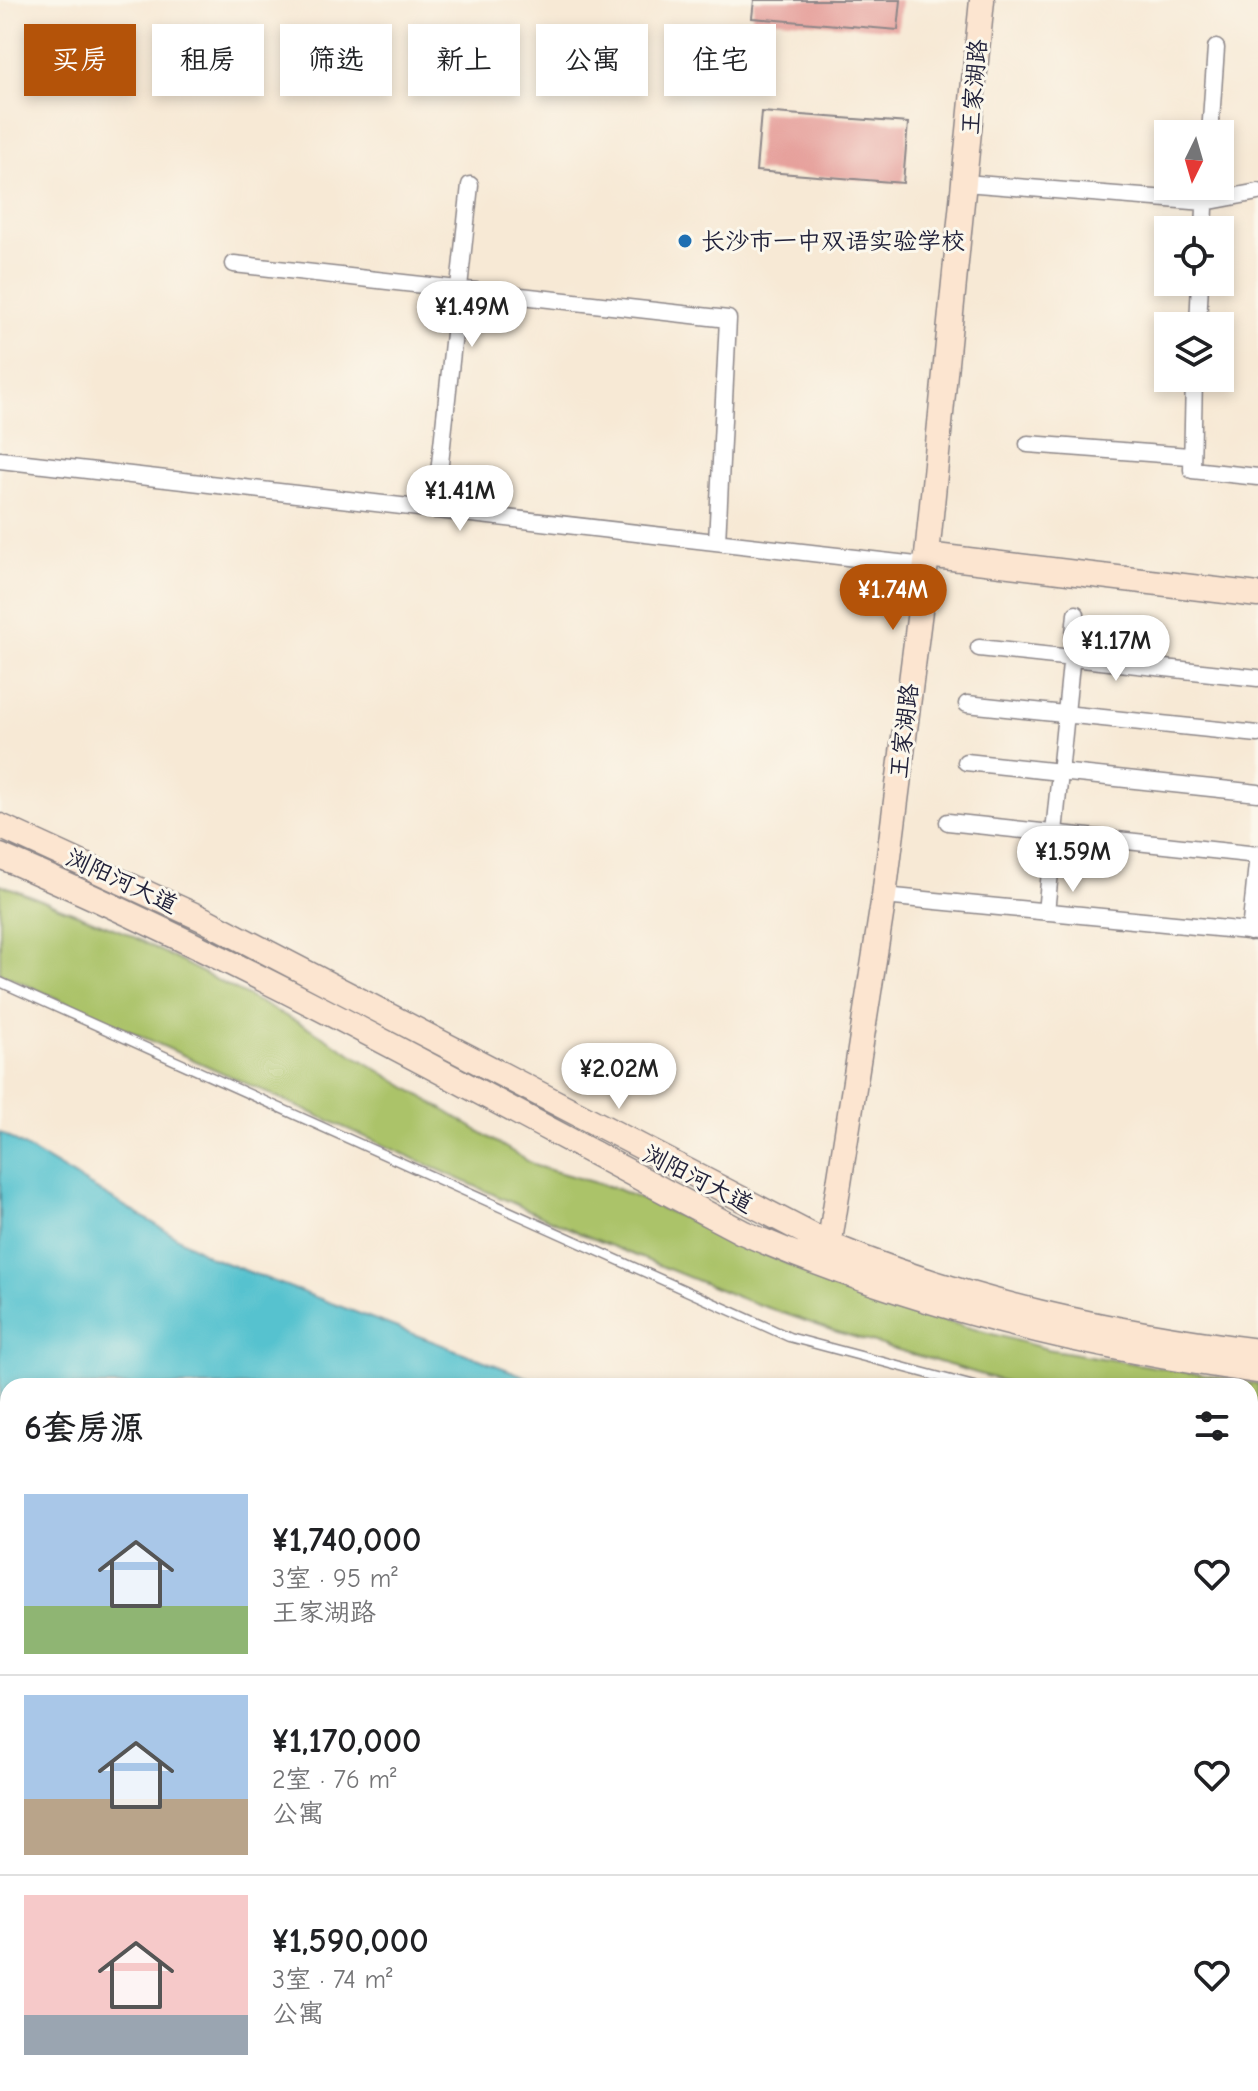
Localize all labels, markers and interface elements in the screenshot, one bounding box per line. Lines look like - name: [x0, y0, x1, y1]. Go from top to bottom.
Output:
- chip: 买房: [24, 24, 136, 96]
- chip: 租房: [152, 24, 264, 96]
- chip: 筛选: [280, 24, 392, 96]
- chip: 新上: [408, 24, 520, 96]
- chip: 公寓: [536, 24, 648, 96]
- chip: 住宅: [664, 24, 776, 96]
- street label: 王家湖路: [956, 38, 992, 136]
- north arrow: [1154, 120, 1234, 200]
- map controls: [1154, 120, 1234, 392]
- button: locate: [1154, 216, 1234, 296]
- place label: 长沙市一中双语实验学校: [701, 227, 965, 255]
- marker: 长沙市一中双语实验学校: [676, 232, 694, 250]
- pin: ¥1.49M: [407, 281, 537, 349]
- text: ¥1.49M: [435, 292, 509, 322]
- button: layers: [1154, 312, 1234, 392]
- pin: ¥1.41M: [395, 465, 525, 533]
- text: ¥1.41M: [424, 476, 496, 506]
- pin: ¥1.74M: [828, 564, 958, 632]
- text: ¥1.74M: [858, 575, 928, 605]
- pin: ¥1.17M: [1051, 615, 1181, 683]
- text: ¥1.17M: [1081, 626, 1151, 656]
- street label: 王家湖路: [884, 682, 924, 780]
- pin: ¥1.59M: [1008, 826, 1138, 894]
- text: ¥1.59M: [1035, 837, 1111, 867]
- street label: 浏阳河大道: [62, 843, 182, 919]
- pin: ¥2.02M: [554, 1043, 684, 1111]
- text: ¥2.02M: [579, 1054, 659, 1084]
- street label: 浏阳河大道: [638, 1139, 758, 1219]
- icon: filters: [1190, 1404, 1234, 1448]
- text: 6套房源: [24, 1408, 144, 1448]
- text: ¥1,740,000: [272, 1520, 421, 1560]
- icon: home: [88, 1526, 184, 1622]
- icon: heart: [1190, 1552, 1234, 1596]
- text: 3室 · 95 m²: [272, 1564, 398, 1594]
- text: 王家湖路: [272, 1598, 376, 1628]
- text: ¥1,170,000: [272, 1721, 422, 1761]
- icon: home: [88, 1727, 184, 1823]
- icon: heart: [1190, 1753, 1234, 1797]
- text: 2室 · 76 m²: [272, 1765, 396, 1795]
- text: 公寓: [272, 1799, 324, 1829]
- text: ¥1,590,000: [272, 1921, 429, 1961]
- icon: home: [88, 1927, 184, 2023]
- icon: heart: [1190, 1953, 1234, 1997]
- text: 3室 · 74 m²: [272, 1965, 393, 1995]
- text: 公寓: [272, 1999, 324, 2029]

